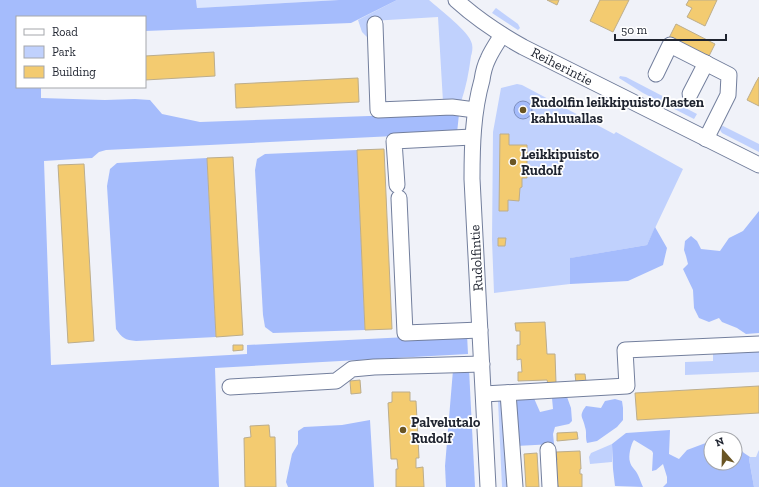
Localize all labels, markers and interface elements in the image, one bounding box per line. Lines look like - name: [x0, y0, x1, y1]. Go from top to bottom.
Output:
- legend: [16, 16, 146, 88]
- scale bar: [615, 16, 726, 42]
- text: 50 m: [621, 23, 648, 37]
- text: Road: [52, 25, 78, 39]
- street label: Reiherintie: [528, 44, 596, 89]
- text: Park: [52, 45, 77, 59]
- text: Building: [52, 65, 96, 79]
- place label: Rudolfin leikkipuisto/lasten kahluuallas: [531, 94, 705, 127]
- marker: Rudolfin leikkipuisto/lasten kahluuallas: [518, 105, 528, 115]
- place label: Leikkipuisto Rudolf: [521, 146, 600, 179]
- marker: Leikkipuisto Rudolf: [508, 157, 518, 167]
- street label: Rudolfintie: [466, 224, 487, 292]
- place label: Palvelutalo Rudolf: [411, 414, 481, 447]
- marker: Palvelutalo Rudolf: [398, 425, 408, 435]
- north arrow: [703, 431, 743, 471]
- text: N: [714, 434, 726, 450]

